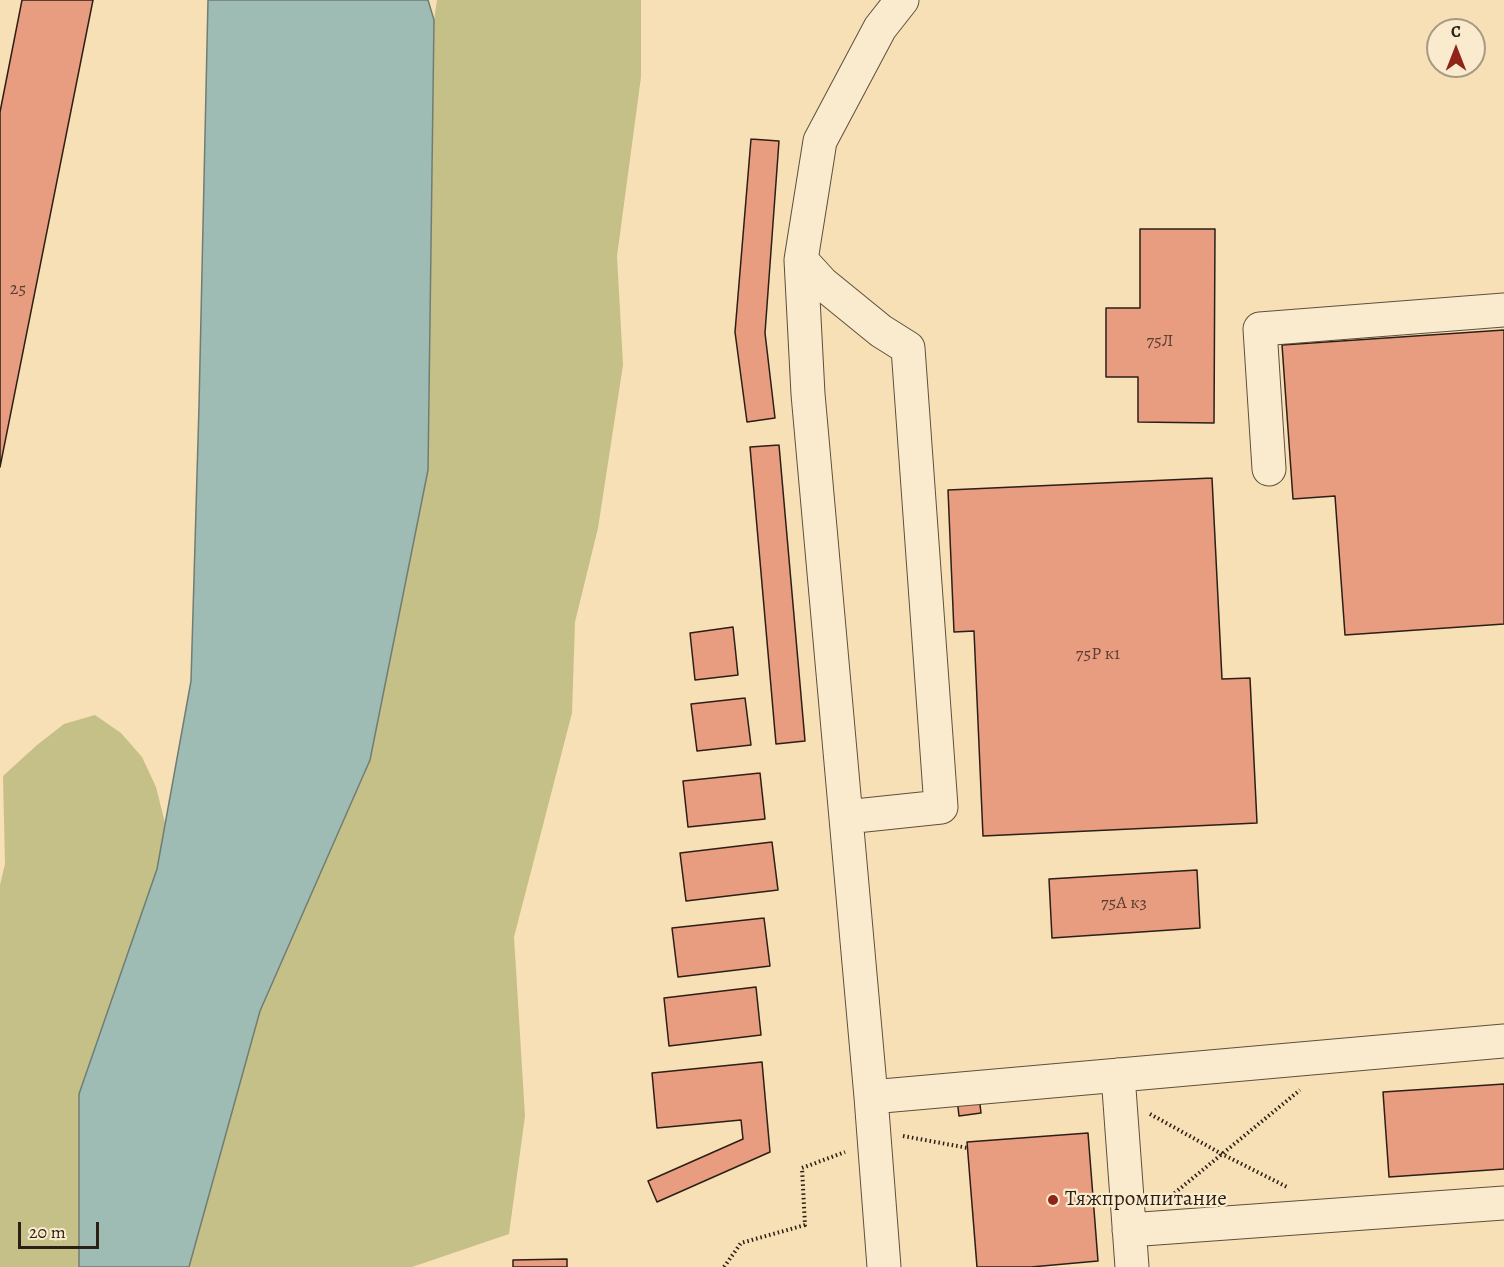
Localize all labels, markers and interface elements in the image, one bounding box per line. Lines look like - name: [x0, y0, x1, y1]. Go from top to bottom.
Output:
- north arrow: [1426, 18, 1486, 78]
- text: С: [1451, 21, 1461, 43]
- house number: 25: [10, 279, 26, 301]
- house number: 75Л: [1146, 331, 1174, 353]
- house number: 75Р к1: [1076, 644, 1120, 666]
- house number: 75А к3: [1101, 893, 1147, 915]
- place label: Тяжпромпитание: [1065, 1187, 1227, 1213]
- marker: Тяжпромпитание: [1046, 1193, 1060, 1207]
- scale bar: [21, 1210, 102, 1248]
- text: 20 m: [29, 1220, 66, 1244]

